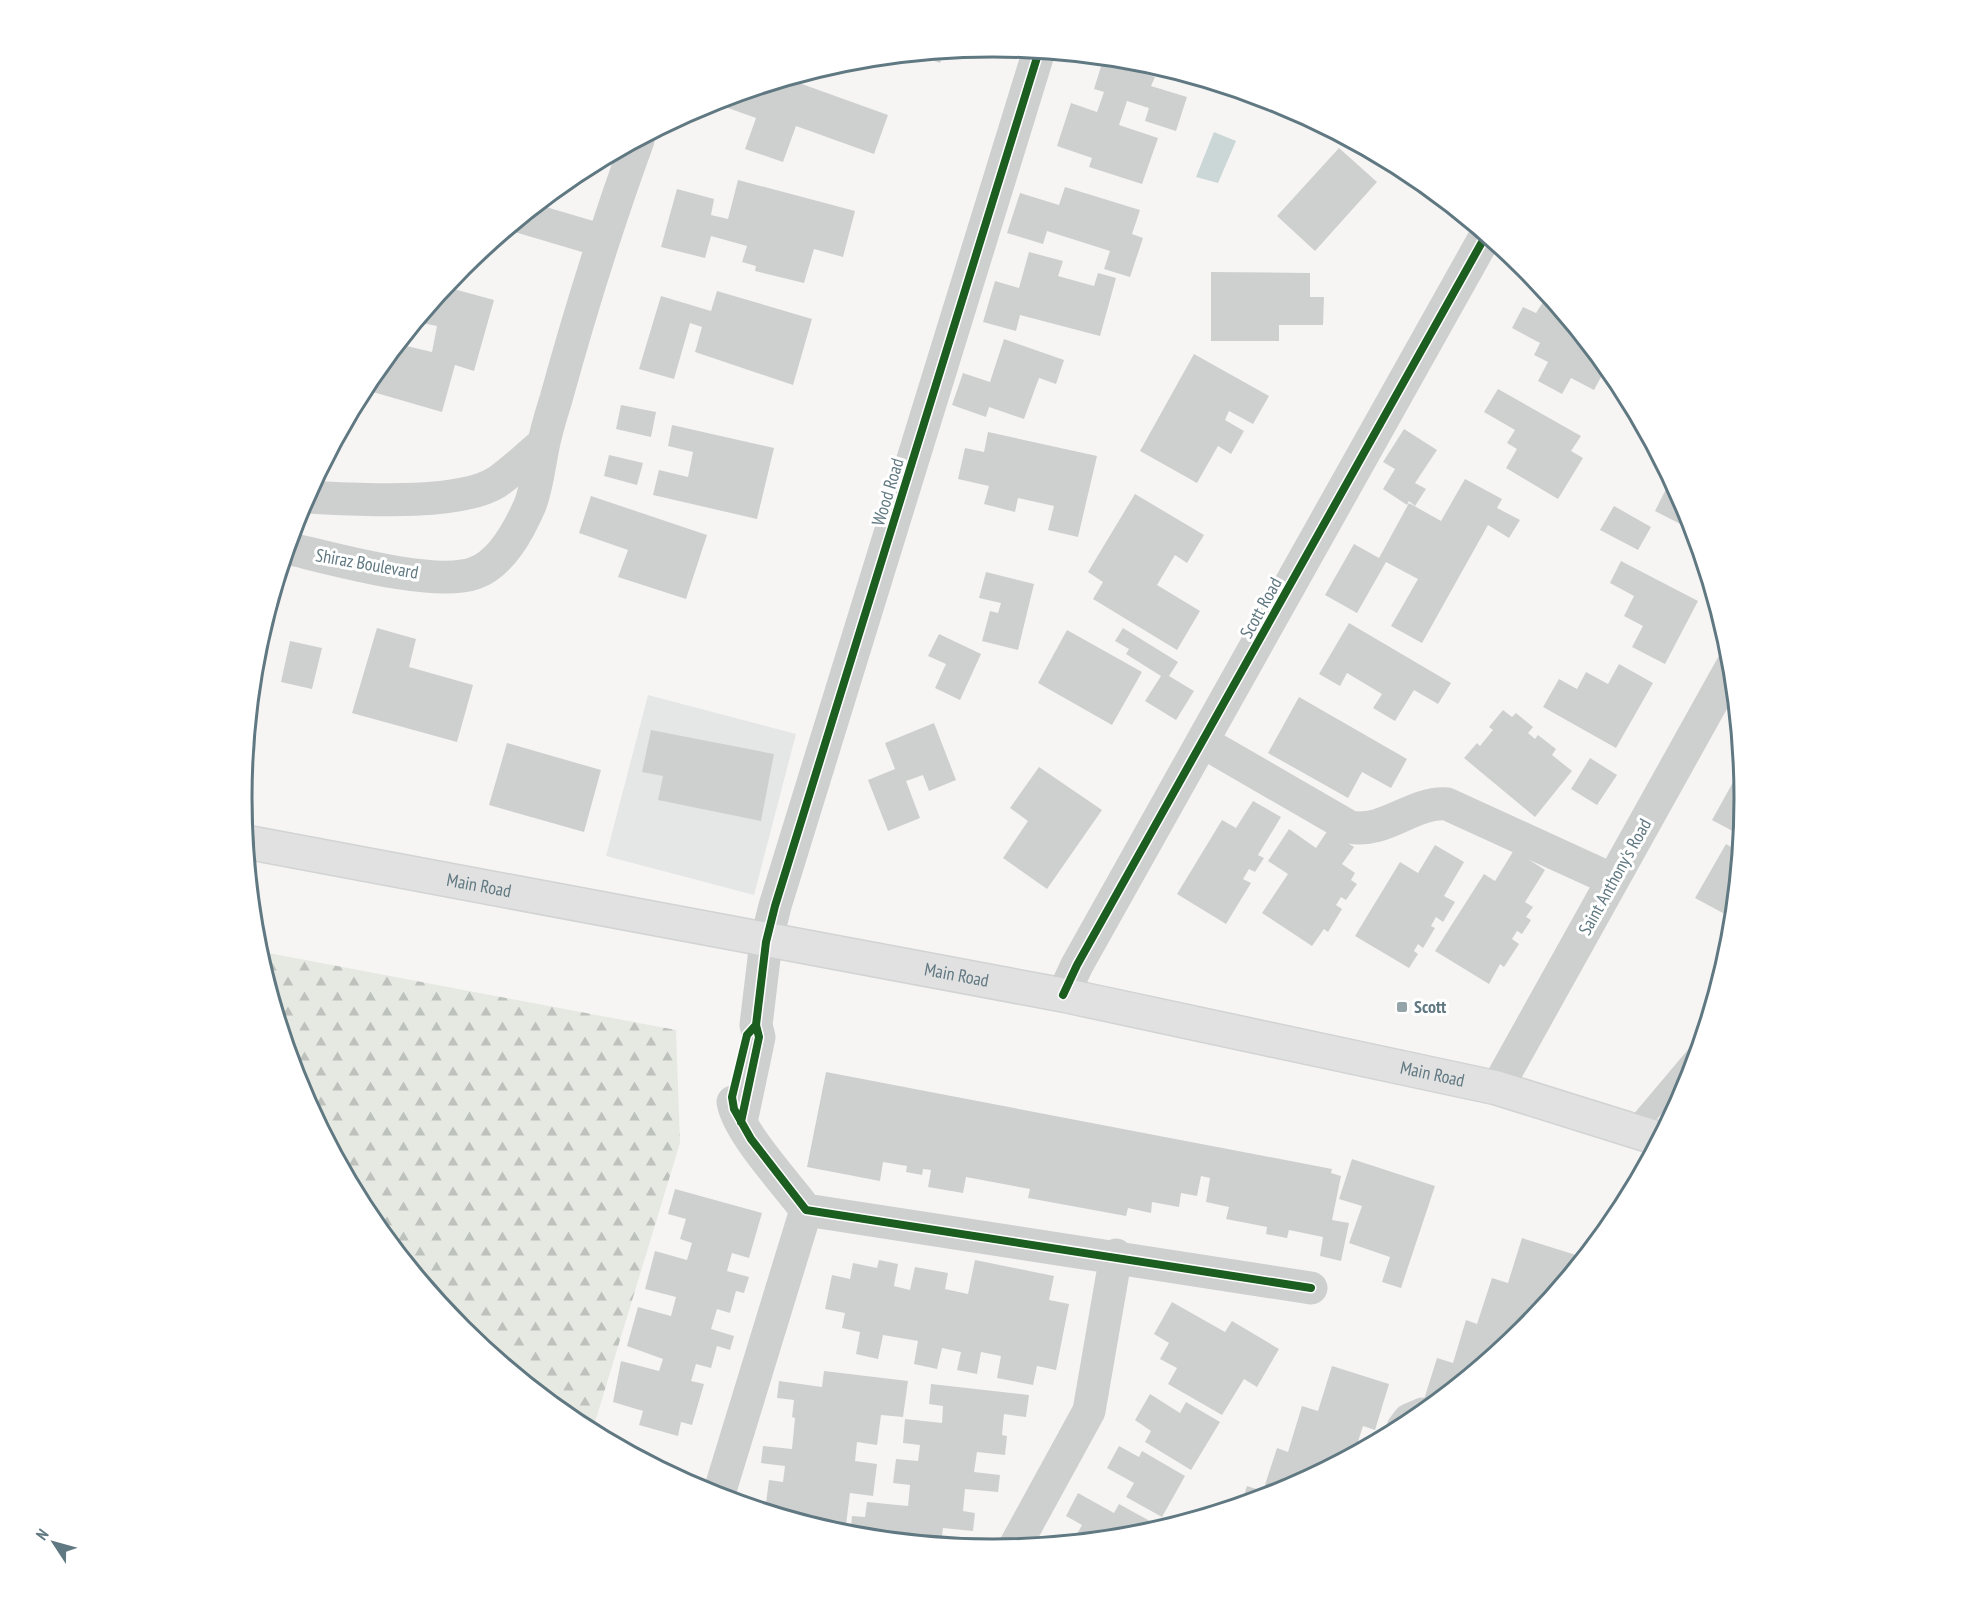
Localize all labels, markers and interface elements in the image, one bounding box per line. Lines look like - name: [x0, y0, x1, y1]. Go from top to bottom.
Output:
- street label: Wood Road: [866, 455, 909, 528]
- street label: Shiraz Boulevard: [314, 543, 420, 584]
- street label: Scott Road: [1235, 573, 1287, 642]
- street label: Saint Anthony's Road: [1573, 814, 1656, 939]
- street label: Main Road: [445, 868, 513, 902]
- street label: Main Road: [923, 957, 991, 992]
- place label: Scott: [1414, 995, 1447, 1018]
- marker: Scott: [1395, 1000, 1409, 1014]
- street label: Main Road: [1398, 1056, 1467, 1092]
- north arrow: [24, 1513, 84, 1573]
- text: N: [31, 1525, 52, 1544]

